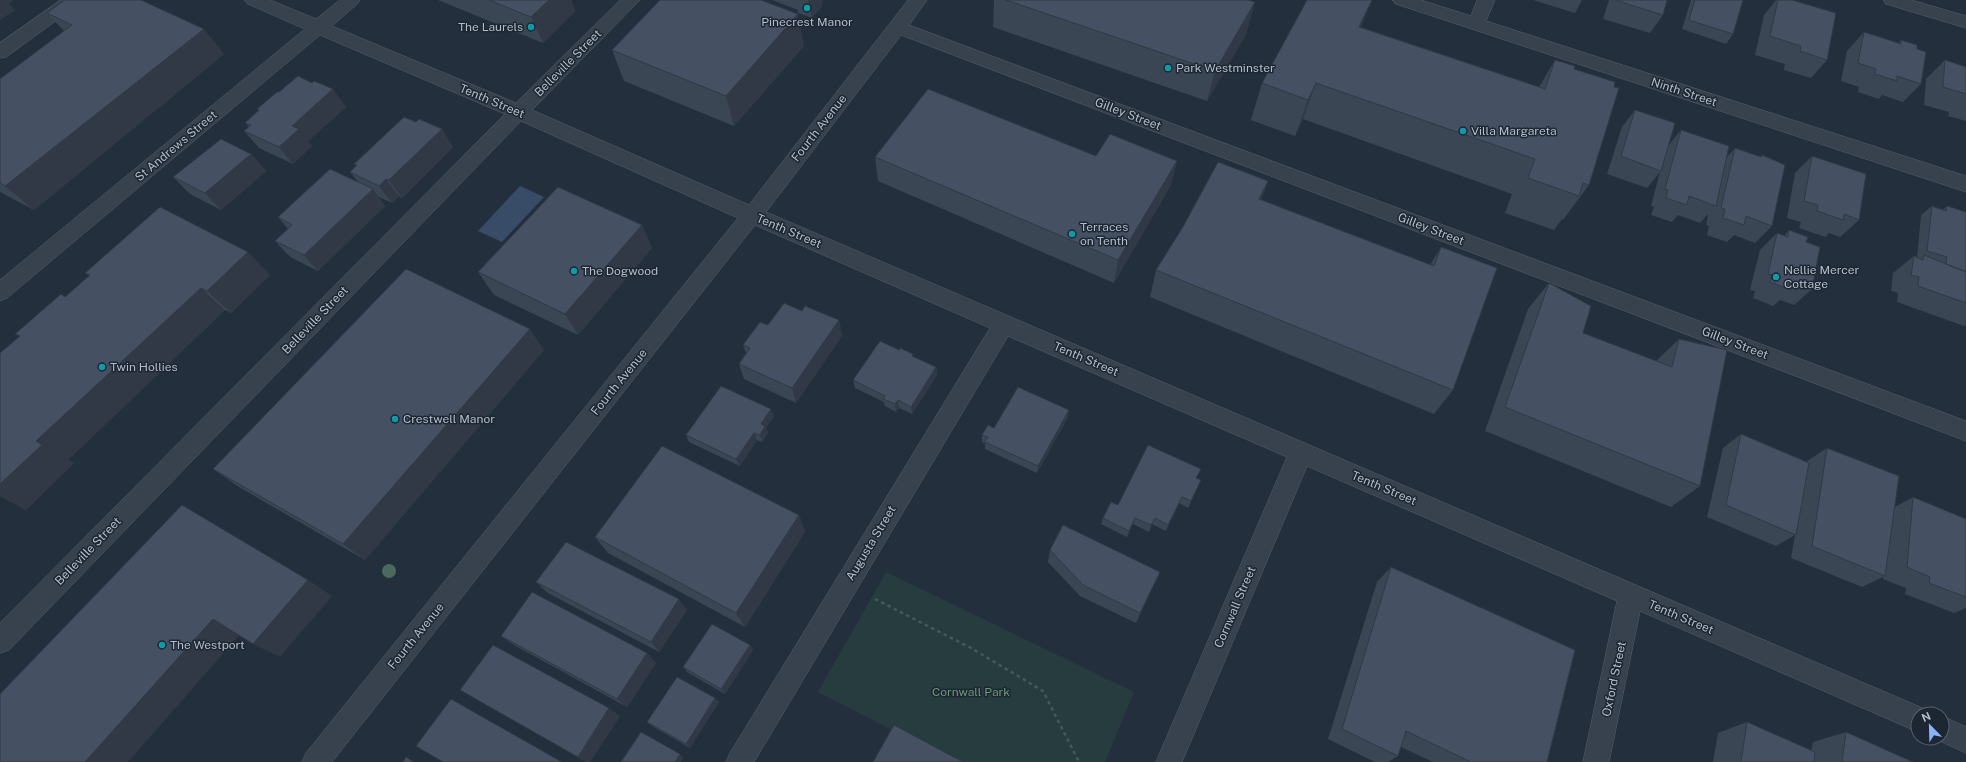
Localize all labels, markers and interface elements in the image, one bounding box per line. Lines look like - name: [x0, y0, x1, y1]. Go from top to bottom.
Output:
- marker: Pinecrest Manor: [802, 3, 812, 13]
- place label: Pinecrest Manor: [761, 15, 853, 29]
- place label: The Laurels: [458, 20, 523, 34]
- marker: The Laurels: [526, 22, 536, 32]
- street label: Belleville Street: [532, 26, 605, 99]
- place label: Park Westminster: [1176, 61, 1275, 75]
- marker: Park Westminster: [1163, 63, 1173, 73]
- street label: Ninth Street: [1649, 75, 1719, 109]
- street label: Tenth Street: [457, 81, 527, 121]
- street label: Fourth Avenue: [789, 92, 850, 164]
- street label: Gilley Street: [1093, 95, 1163, 133]
- street label: St Andrews Street: [132, 107, 220, 184]
- place label: Villa Margareta: [1471, 124, 1557, 138]
- marker: Villa Margareta: [1458, 126, 1468, 136]
- street label: Gilley Street: [1396, 210, 1466, 248]
- street label: Tenth Street: [754, 211, 824, 251]
- place label: Terraces on Tenth: [1080, 220, 1128, 248]
- marker: Terraces on Tenth: [1067, 229, 1077, 239]
- place label: Nellie Mercer Cottage: [1784, 263, 1860, 291]
- place label: The Dogwood: [582, 264, 658, 278]
- marker: The Dogwood: [569, 266, 579, 276]
- marker: Nellie Mercer Cottage: [1771, 272, 1781, 282]
- street label: Belleville Street: [279, 283, 351, 357]
- street label: Gilley Street: [1700, 324, 1770, 362]
- street label: Tenth Street: [1051, 339, 1121, 379]
- street label: Fourth Avenue: [588, 346, 650, 418]
- place label: Twin Hollies: [110, 360, 178, 374]
- marker: Twin Hollies: [97, 362, 107, 372]
- place label: Crestwell Manor: [403, 412, 495, 426]
- marker: Crestwell Manor: [390, 414, 400, 424]
- street label: Tenth Street: [1349, 468, 1419, 508]
- street label: Augusta Street: [843, 503, 899, 583]
- street label: Belleville Street: [52, 514, 124, 588]
- street label: Cornwall Street: [1211, 564, 1259, 650]
- street label: Tenth Street: [1646, 597, 1716, 637]
- street label: Fourth Avenue: [385, 600, 447, 672]
- place label: The Westport: [170, 638, 245, 652]
- marker: The Westport: [157, 640, 167, 650]
- street label: Oxford Street: [1599, 640, 1629, 718]
- park label: Cornwall Park: [932, 685, 1010, 699]
- north arrow: [1910, 706, 1950, 746]
- text: N: [1920, 710, 1932, 724]

